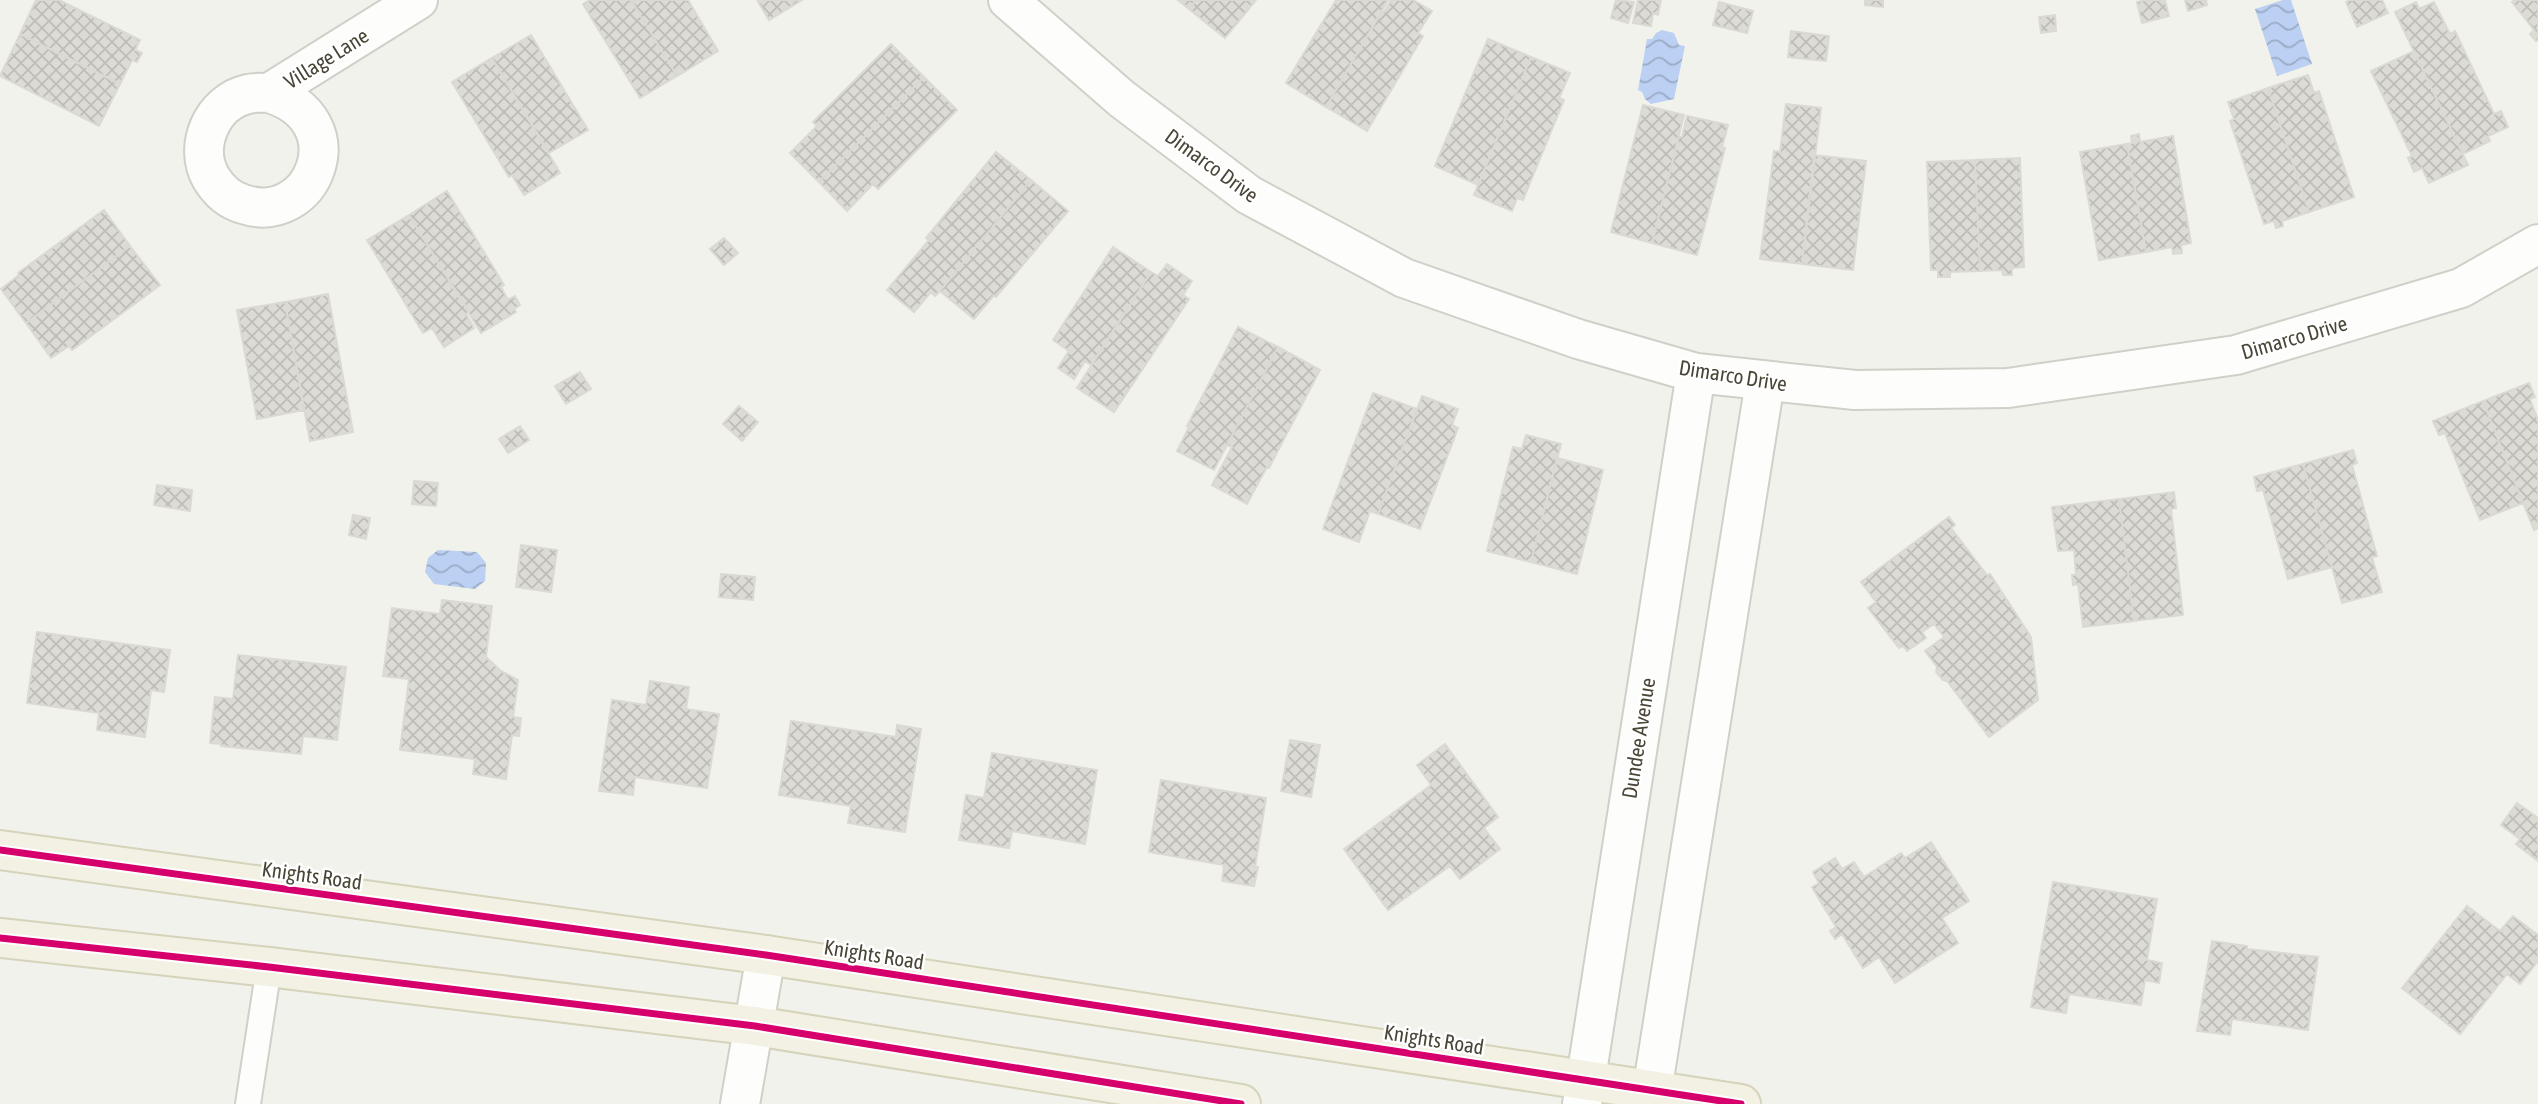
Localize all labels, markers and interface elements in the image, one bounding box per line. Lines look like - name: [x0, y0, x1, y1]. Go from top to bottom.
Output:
- street label: Village Lane: [280, 23, 372, 93]
- street label: Dimarco Drive: [1161, 123, 1263, 207]
- street label: Dimarco Drive: [2238, 310, 2350, 364]
- street label: Dimarco Drive: [1677, 355, 1789, 395]
- street label: Dundee Avenue: [1617, 676, 1659, 800]
- street label: Knights Road: [260, 856, 364, 894]
- street label: Knights Road: [822, 934, 926, 974]
- street label: Knights Road: [1382, 1019, 1486, 1059]

